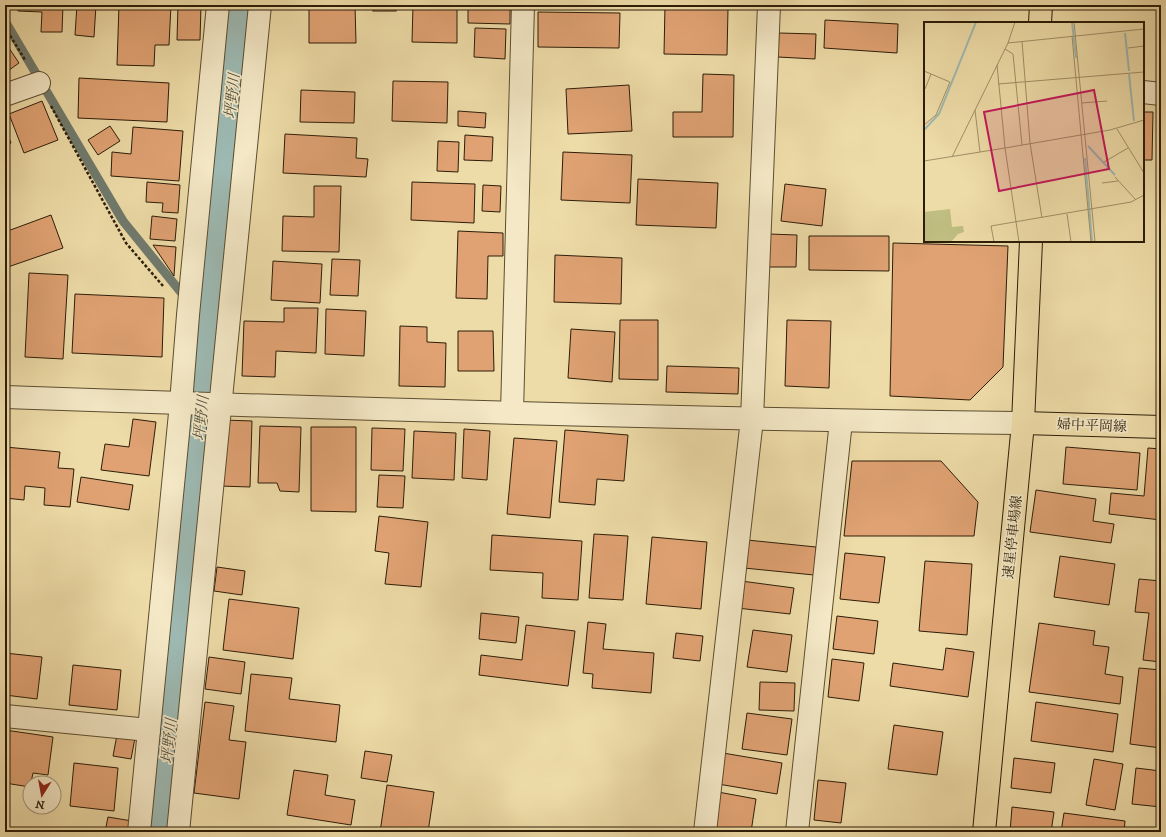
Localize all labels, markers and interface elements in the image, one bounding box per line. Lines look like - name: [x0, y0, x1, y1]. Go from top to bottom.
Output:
- inset map: [924, 22, 1144, 242]
- water label: 坪野川: [221, 71, 245, 119]
- water label: 坪野川: [190, 393, 214, 441]
- street label: 婦中平岡線: [1057, 416, 1127, 436]
- street label: 速星停車場線: [1000, 494, 1026, 580]
- water label: 坪野川: [158, 716, 182, 764]
- north arrow: [22, 775, 62, 815]
- text: N: [35, 796, 46, 812]

